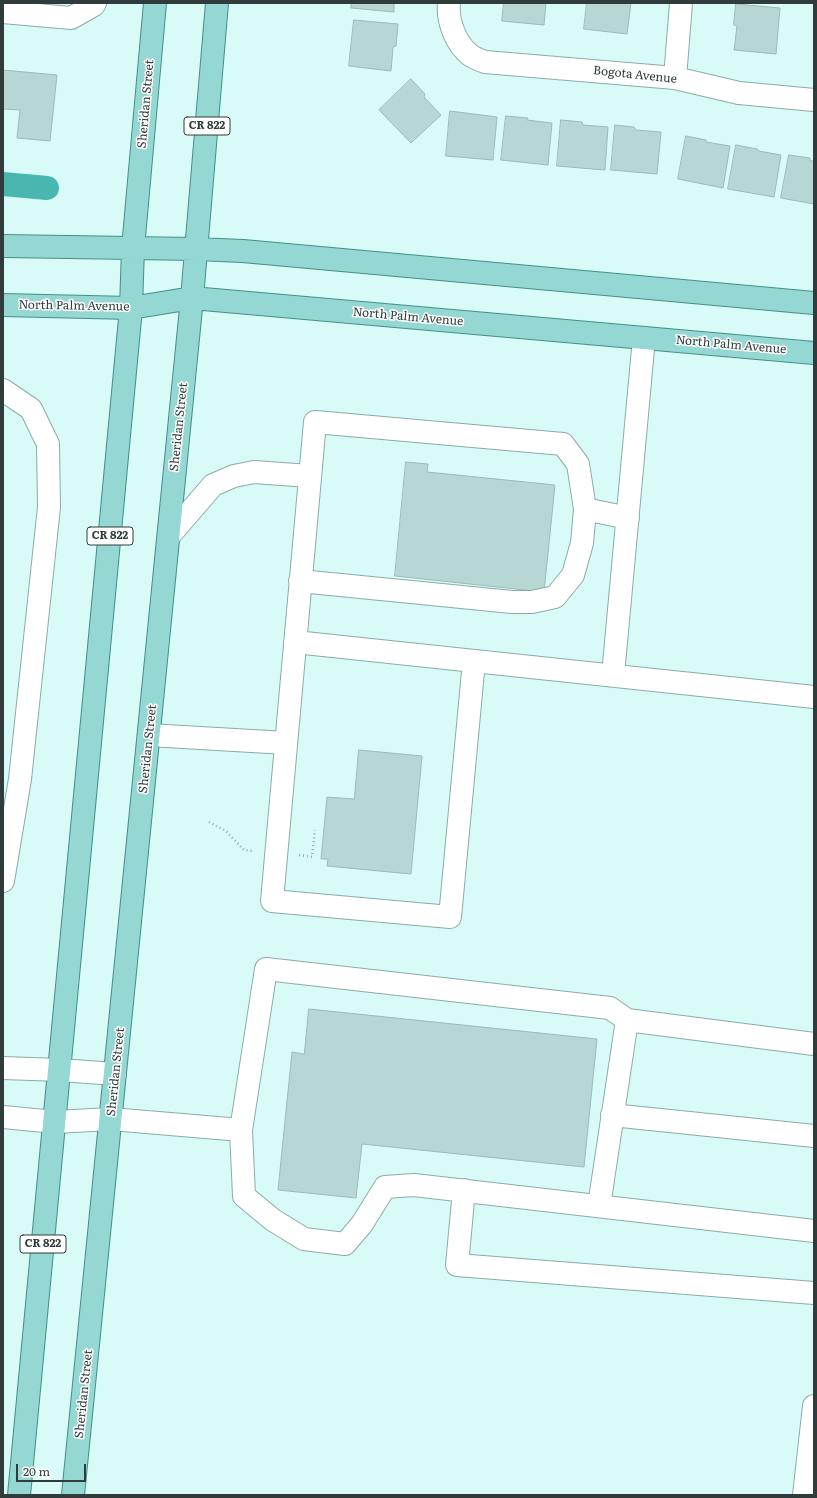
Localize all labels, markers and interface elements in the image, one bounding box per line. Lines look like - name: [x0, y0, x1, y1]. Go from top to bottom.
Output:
- street label: Sheridan Street: [135, 59, 157, 149]
- street label: Bogota Avenue: [592, 63, 678, 87]
- road number: CR 822: [184, 117, 230, 135]
- street label: North Palm Avenue: [18, 298, 130, 314]
- street label: North Palm Avenue: [352, 305, 464, 329]
- street label: North Palm Avenue: [675, 333, 787, 357]
- street label: Sheridan Street: [167, 382, 191, 472]
- road number: CR 822: [87, 527, 133, 545]
- street label: Sheridan Street: [136, 704, 160, 794]
- street label: Sheridan Street: [104, 1027, 128, 1117]
- road number: CR 822: [20, 1235, 66, 1253]
- street label: Sheridan Street: [72, 1349, 96, 1439]
- scale bar: [18, 1456, 88, 1482]
- text: 20 m: [23, 1462, 50, 1480]

